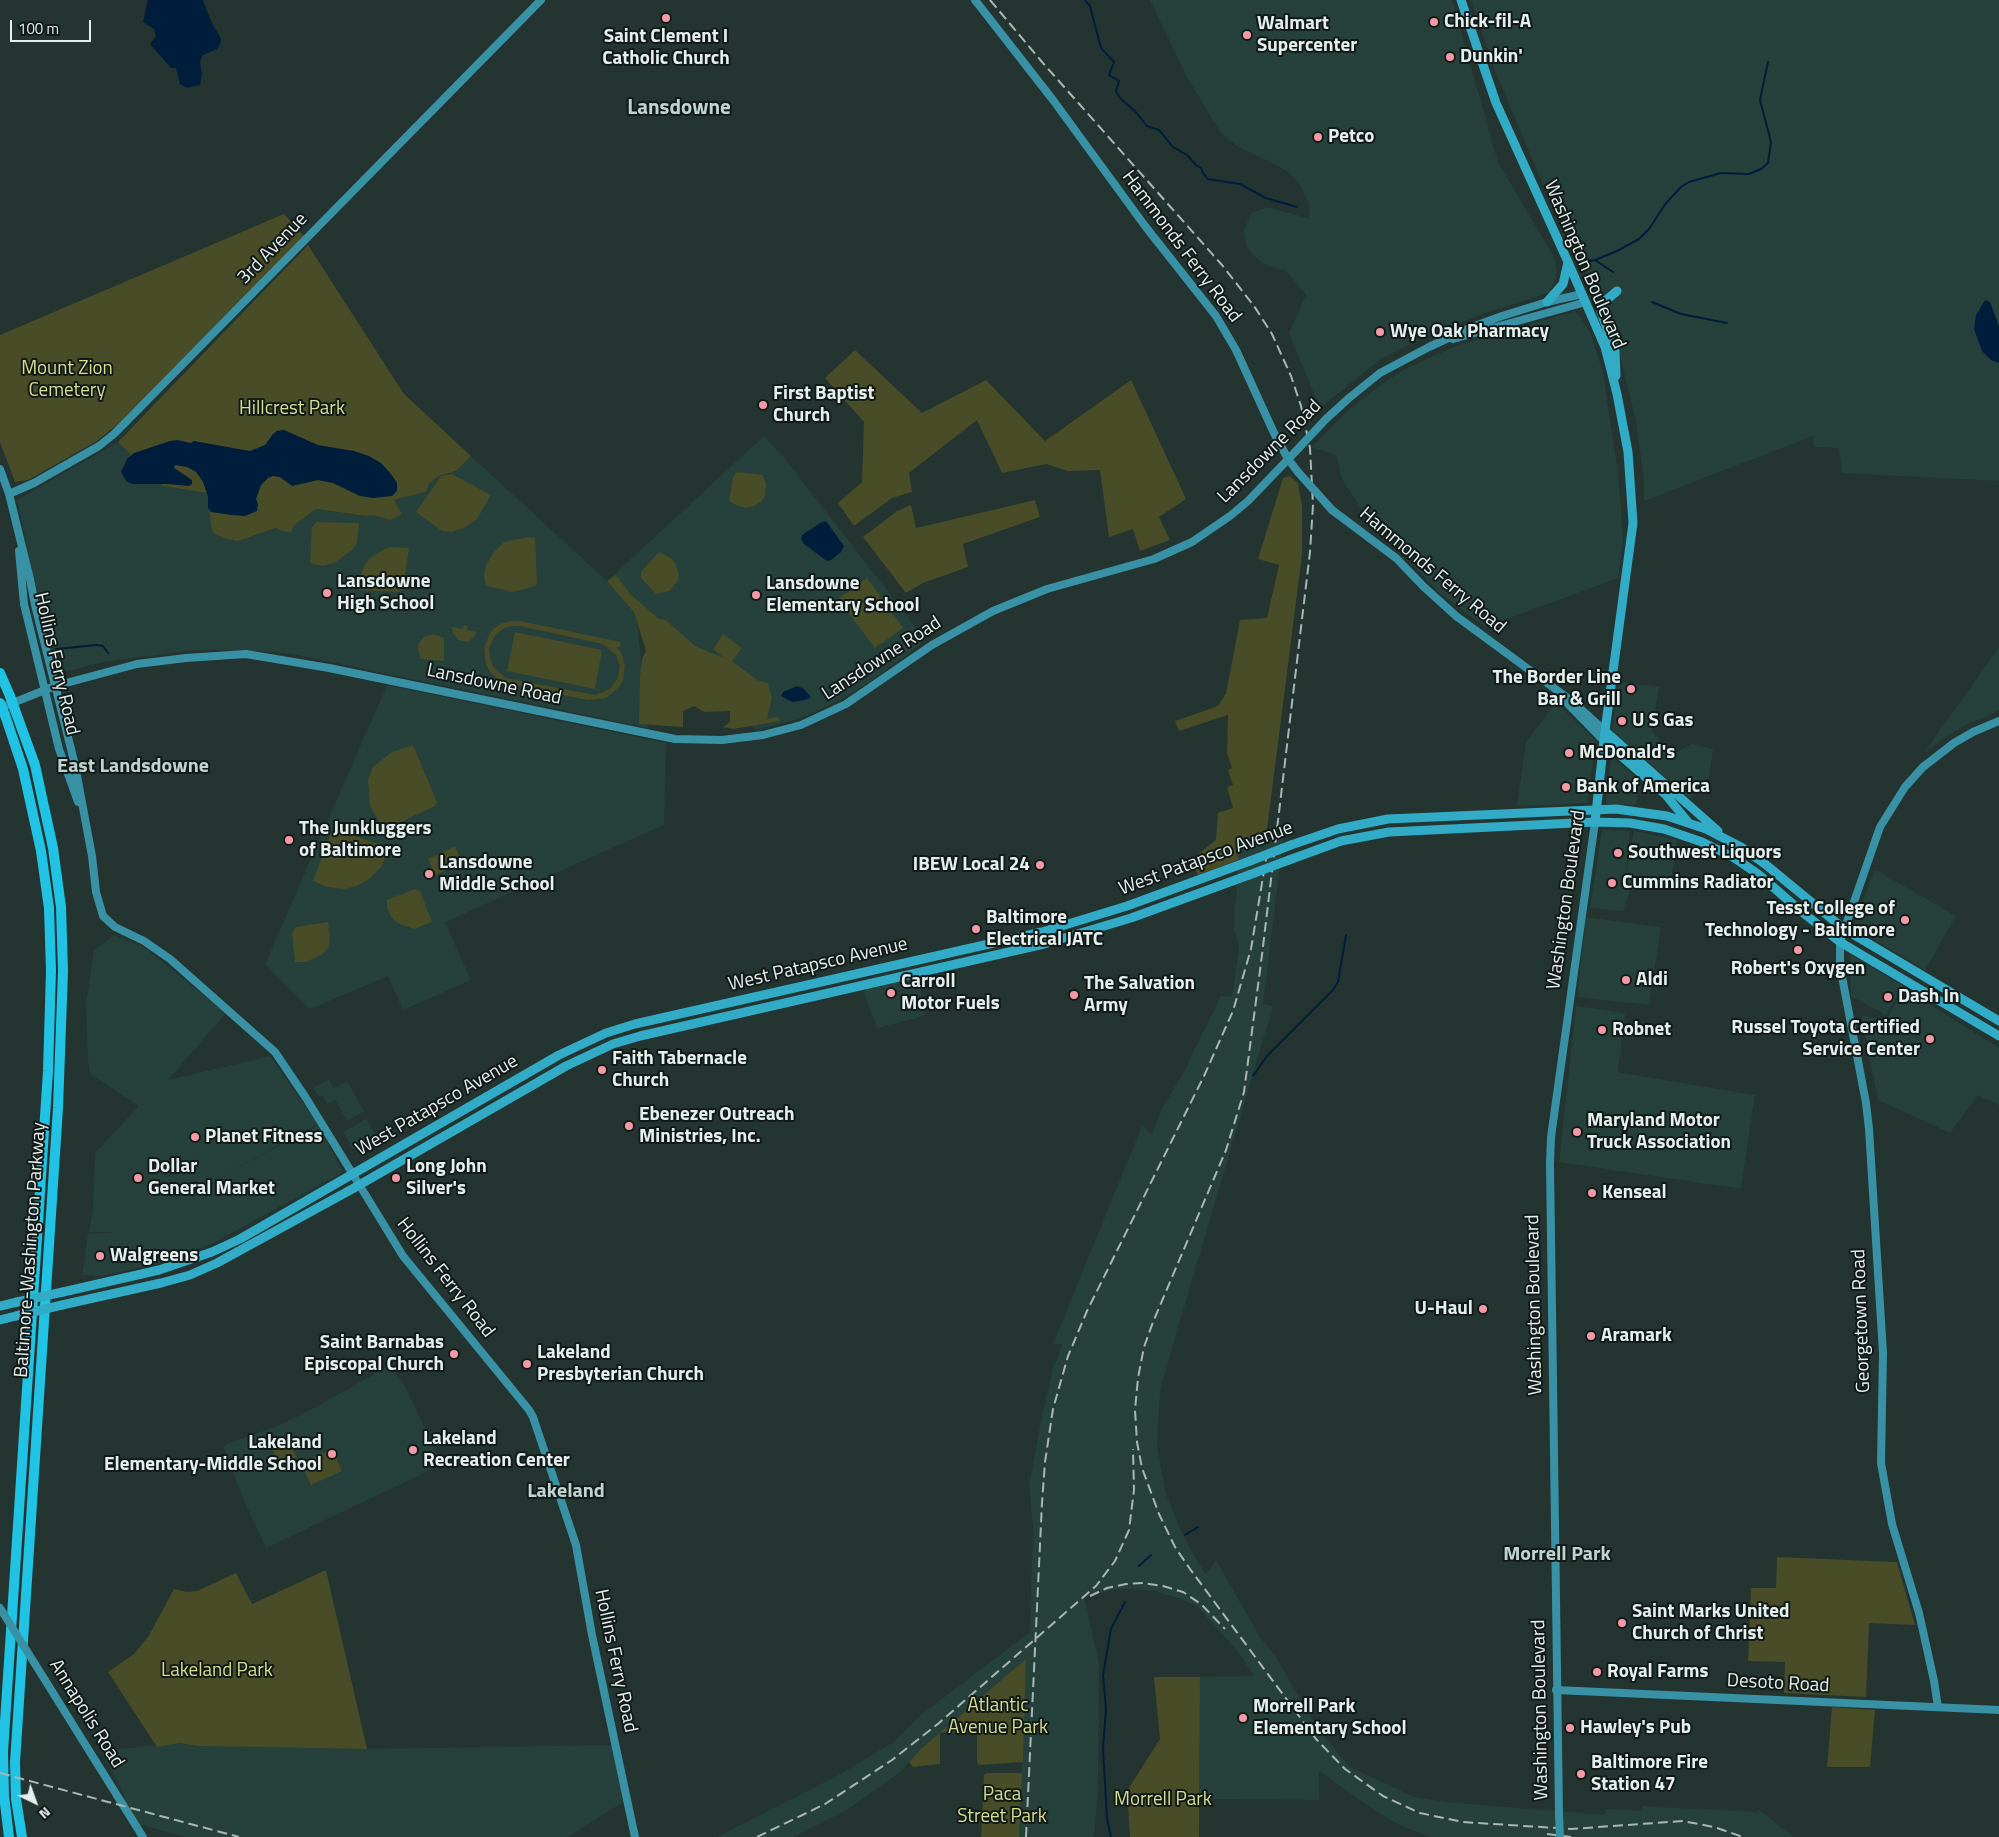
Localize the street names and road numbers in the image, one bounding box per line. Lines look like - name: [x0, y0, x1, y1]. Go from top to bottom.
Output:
- street label: Hammonds Ferry Road: [1116, 167, 1246, 327]
- street label: Washington Boulevard: [1538, 177, 1630, 353]
- street label: 3rd Avenue: [233, 208, 313, 290]
- street label: Lansdowne Road: [1213, 395, 1327, 509]
- street label: Hammonds Ferry Road: [1354, 503, 1510, 639]
- street label: Hollins Ferry Road: [28, 590, 84, 738]
- street label: Lansdowne Road: [818, 612, 946, 706]
- street label: Lansdowne Road: [425, 660, 563, 710]
- street label: Washington Boulevard: [1543, 809, 1591, 991]
- street label: West Patapsco Avenue: [1116, 817, 1296, 901]
- street label: West Patapsco Avenue: [726, 933, 910, 997]
- street label: West Patapsco Avenue: [352, 1050, 522, 1162]
- street label: Baltimore-Washington Parkway: [11, 1122, 51, 1378]
- street label: Hollins Ferry Road: [391, 1214, 499, 1342]
- street label: Washington Boulevard: [1522, 1214, 1548, 1396]
- street label: Georgetown Road: [1848, 1249, 1876, 1393]
- street label: Hollins Ferry Road: [589, 1587, 641, 1735]
- street label: Washington Boulevard: [1528, 1619, 1554, 1801]
- street label: Annapolis Road: [43, 1655, 129, 1773]
- street label: Desoto Road: [1726, 1670, 1830, 1698]

